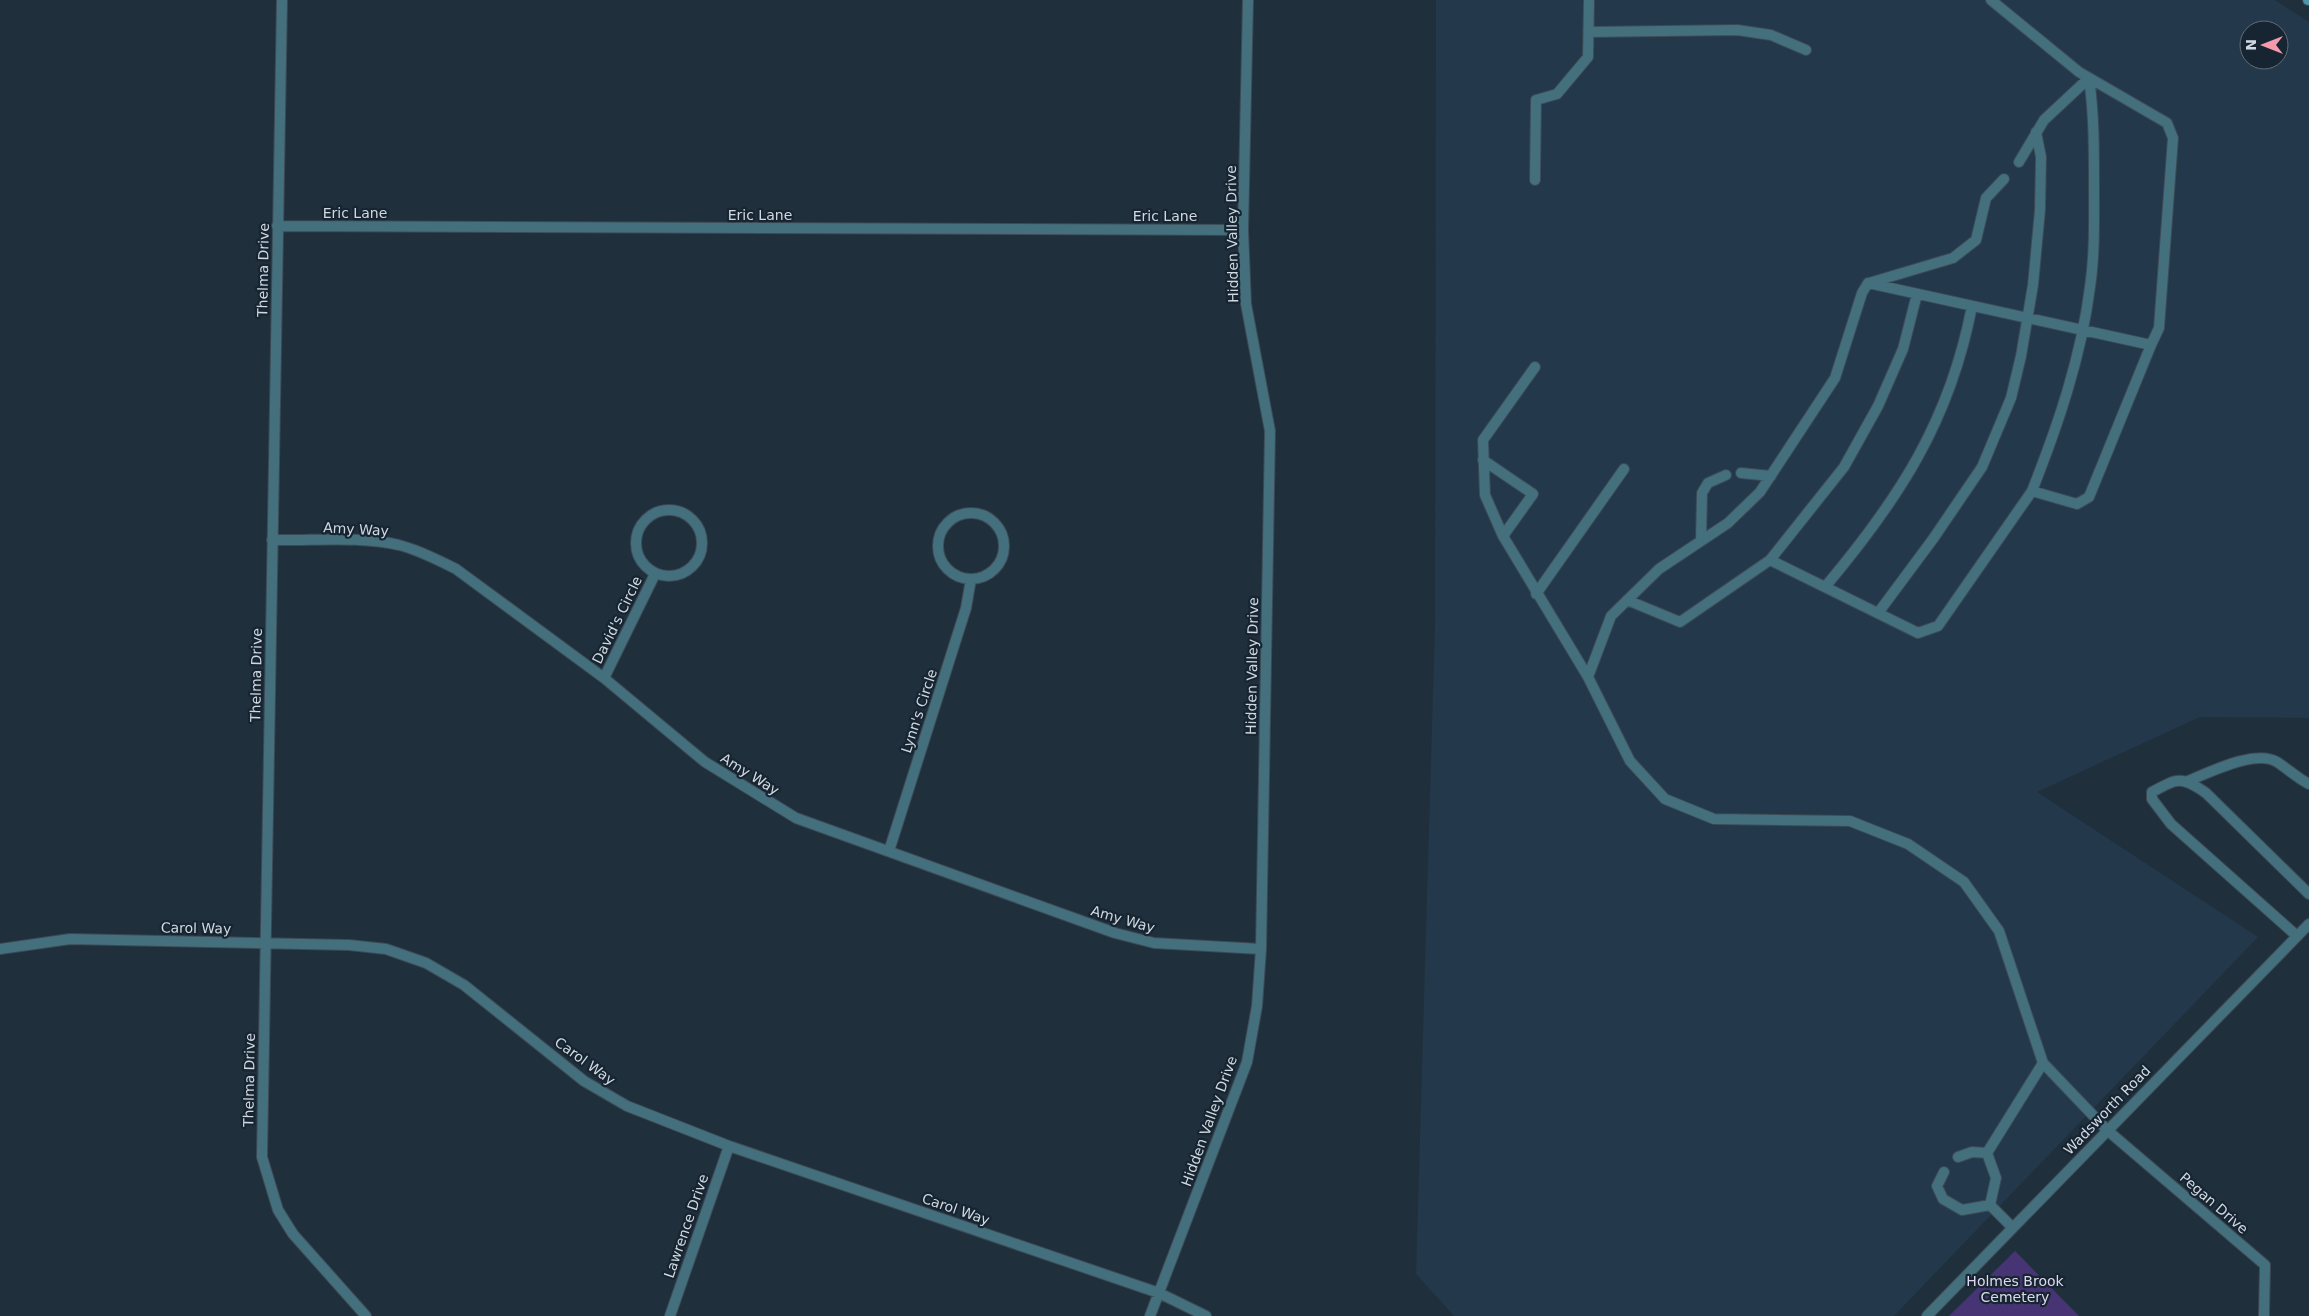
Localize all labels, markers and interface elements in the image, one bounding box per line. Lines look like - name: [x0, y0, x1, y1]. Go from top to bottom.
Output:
- north arrow: [2239, 20, 2289, 70]
- text: N: [2243, 39, 2259, 51]
- street label: Hidden Valley Drive: [1223, 165, 1241, 303]
- street label: Eric Lane: [323, 205, 387, 221]
- street label: Eric Lane: [728, 207, 792, 223]
- street label: Eric Lane: [1133, 208, 1197, 224]
- street label: Thelma Drive: [254, 223, 272, 318]
- street label: Amy Way: [323, 519, 389, 539]
- street label: David's Circle: [589, 574, 645, 666]
- street label: Hidden Valley Drive: [1243, 597, 1261, 735]
- street label: Thelma Drive: [247, 628, 265, 723]
- street label: Lynn's Circle: [898, 667, 940, 755]
- street label: Amy Way: [718, 750, 782, 798]
- street label: Amy Way: [1089, 902, 1157, 936]
- street label: Carol Way: [161, 919, 231, 937]
- street label: Thelma Drive: [240, 1033, 258, 1128]
- street label: Carol Way: [552, 1034, 618, 1088]
- street label: Hidden Valley Drive: [1178, 1054, 1240, 1188]
- street label: Wadsworth Road: [2060, 1062, 2154, 1158]
- street label: Pegan Drive: [2177, 1169, 2251, 1237]
- street label: Lawrence Drive: [661, 1172, 711, 1280]
- street label: Carol Way: [920, 1190, 992, 1228]
- park label: Holmes Brook Cemetery: [1966, 1273, 2065, 1305]

